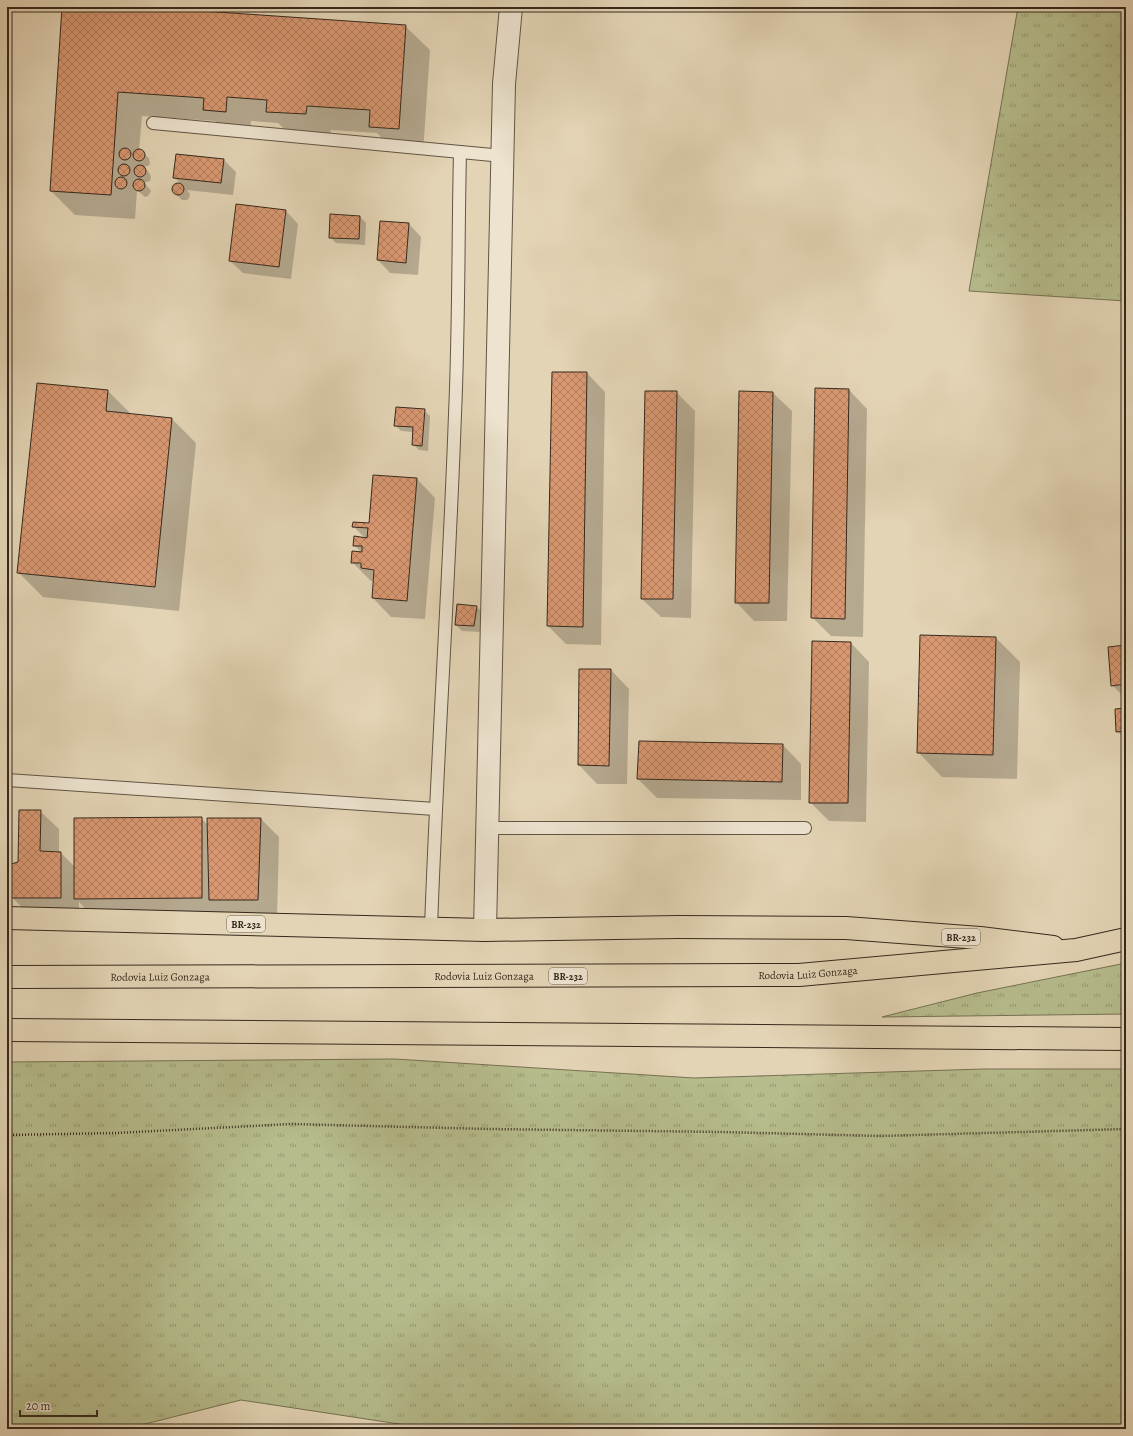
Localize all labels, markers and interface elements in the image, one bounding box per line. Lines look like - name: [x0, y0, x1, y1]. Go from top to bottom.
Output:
- road number: BR-232: [227, 916, 265, 932]
- road number: BR-232: [942, 929, 980, 945]
- street label: Rodovia Luiz Gonzaga: [758, 962, 859, 983]
- street label: Rodovia Luiz Gonzaga: [434, 968, 535, 983]
- road number: BR-232: [549, 968, 587, 984]
- street label: Rodovia Luiz Gonzaga: [110, 969, 211, 984]
- scale bar: [20, 1392, 97, 1418]
- text: 20 m: [26, 1398, 50, 1414]

